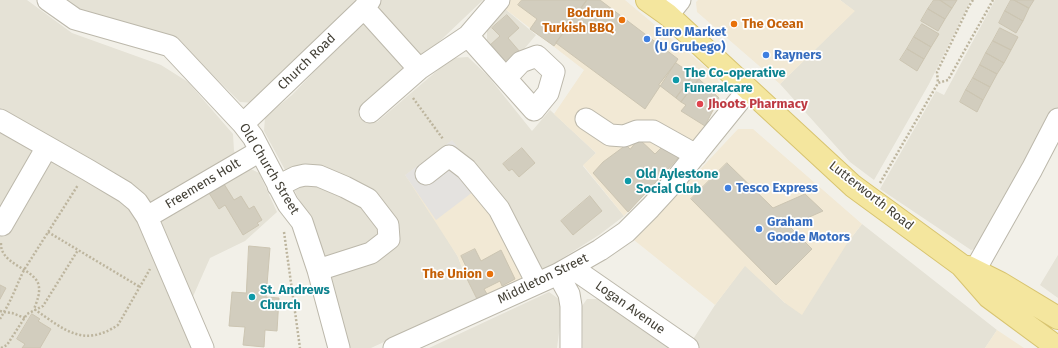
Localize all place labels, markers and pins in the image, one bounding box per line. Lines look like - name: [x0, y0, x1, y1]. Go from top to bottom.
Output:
- place label: Bodrum Turkish BBQ: [542, 5, 614, 36]
- marker: Bodrum Turkish BBQ: [617, 15, 627, 25]
- place label: The Ocean: [742, 16, 803, 32]
- marker: The Ocean: [729, 19, 739, 29]
- place label: Euro Market (U Grubego): [655, 24, 726, 55]
- marker: Euro Market (U Grubego): [642, 34, 652, 44]
- place label: Rayners: [774, 47, 822, 63]
- marker: Rayners: [761, 50, 771, 60]
- place label: The Co-operative Funeralcare: [684, 65, 786, 96]
- marker: The Co-operative Funeralcare: [671, 75, 681, 85]
- place label: Jhoots Pharmacy: [708, 96, 808, 112]
- marker: Jhoots Pharmacy: [695, 99, 705, 109]
- place label: Old Aylestone Social Club: [636, 166, 718, 197]
- marker: Old Aylestone Social Club: [623, 176, 633, 186]
- place label: Tesco Express: [736, 180, 818, 196]
- marker: Tesco Express: [723, 183, 733, 193]
- place label: Graham Goode Motors: [767, 214, 850, 245]
- marker: Graham Goode Motors: [754, 224, 764, 234]
- place label: The Union: [422, 266, 482, 282]
- marker: The Union: [485, 269, 495, 279]
- place label: St. Andrews Church: [260, 282, 330, 313]
- marker: St. Andrews Church: [247, 292, 257, 302]

